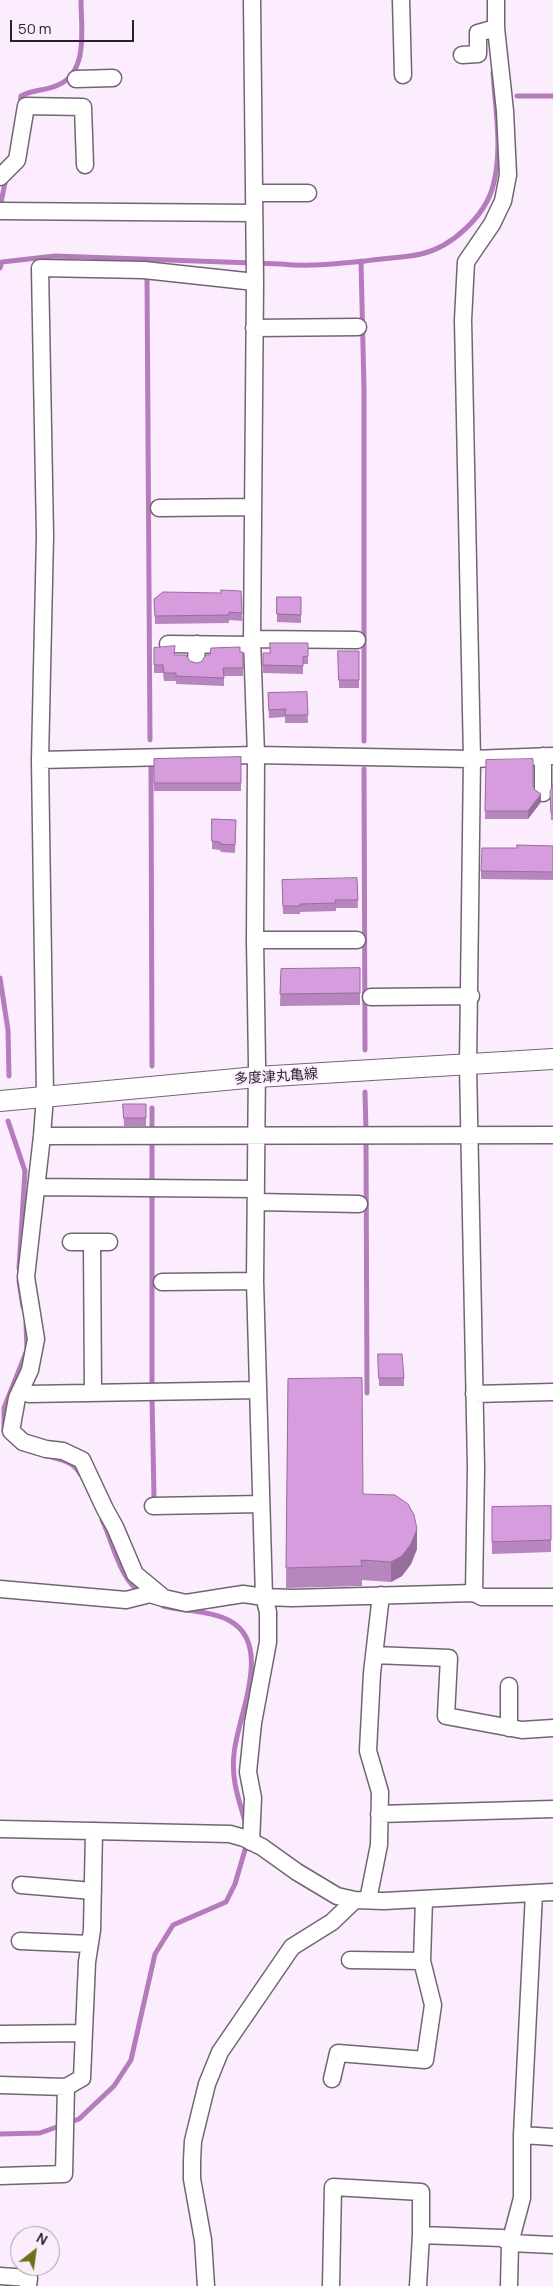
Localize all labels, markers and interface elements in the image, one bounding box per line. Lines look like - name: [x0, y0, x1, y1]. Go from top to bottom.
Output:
- scale bar: [12, 10, 136, 42]
- text: 50 m: [18, 18, 52, 39]
- street label: 多度津丸亀線: [234, 1066, 318, 1088]
- north arrow: [10, 2226, 60, 2276]
- text: N: [33, 2228, 51, 2249]

